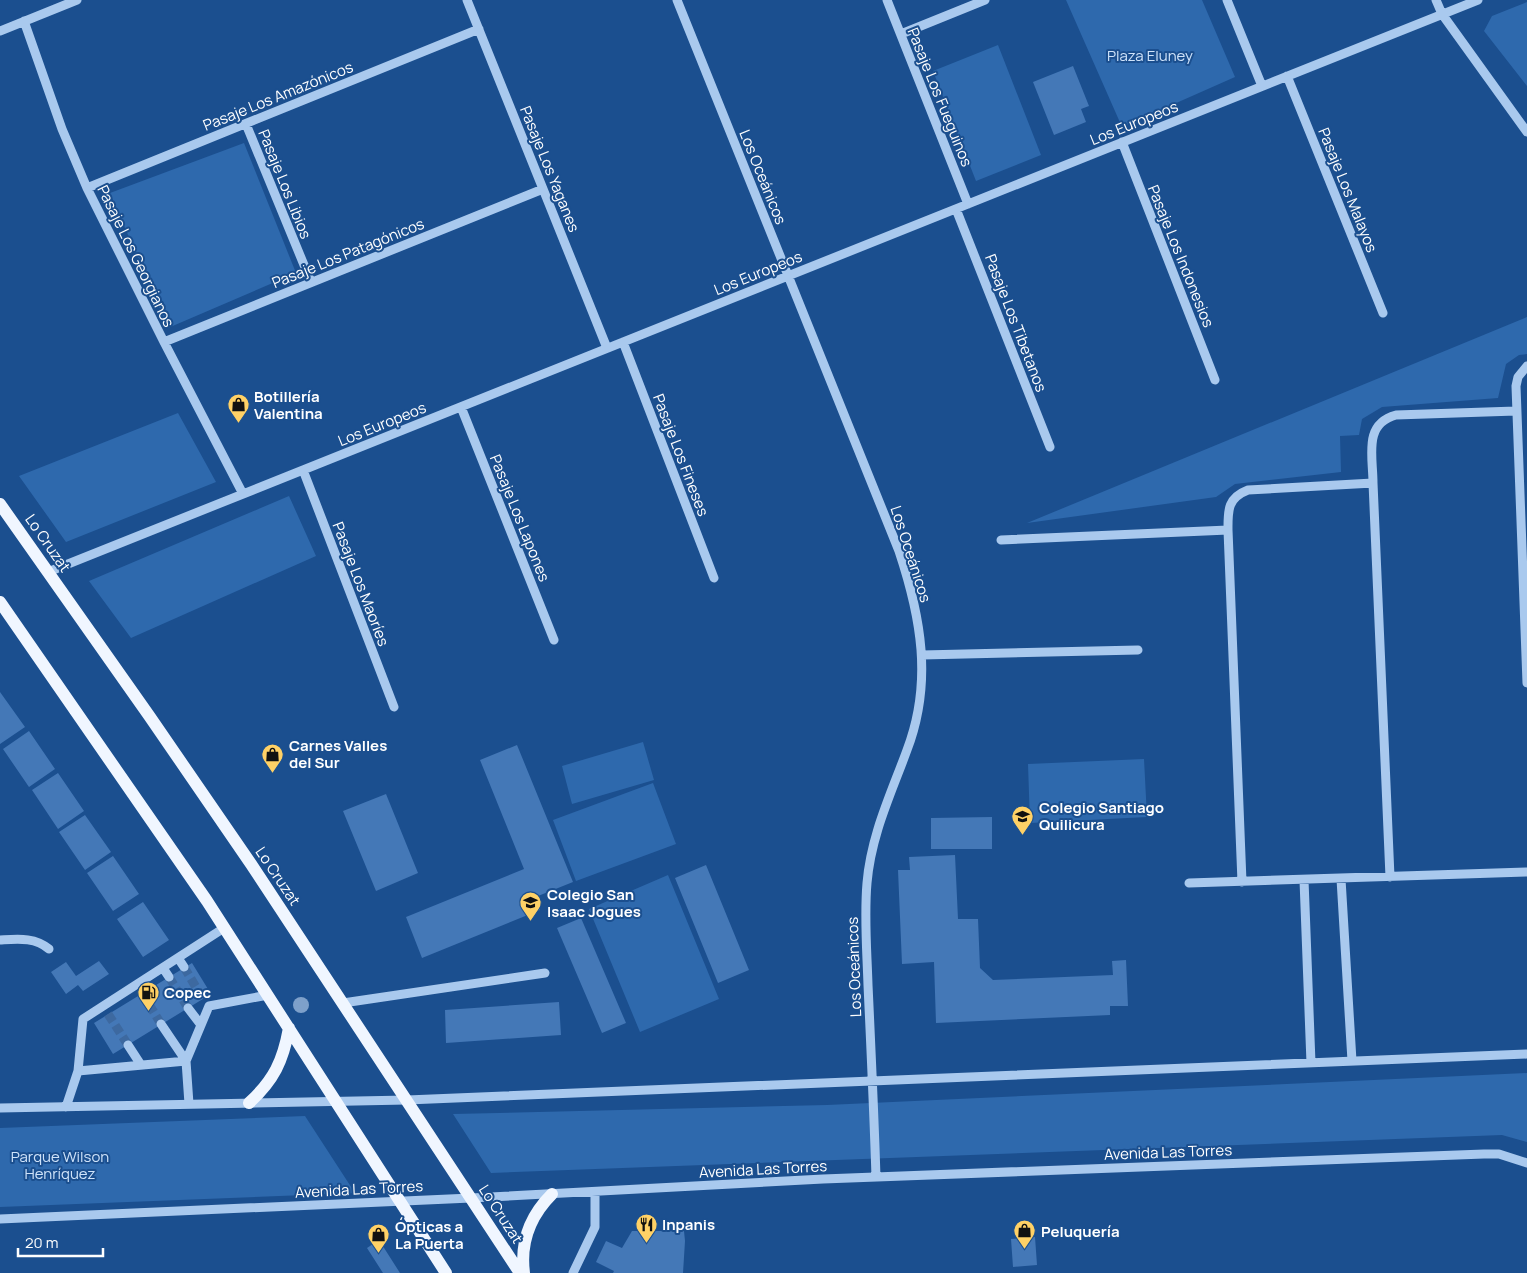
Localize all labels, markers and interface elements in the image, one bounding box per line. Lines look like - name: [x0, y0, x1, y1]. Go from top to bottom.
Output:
- street label: Pasaje Los Fueguinos: [903, 24, 978, 170]
- park label: Plaza Eluney: [1107, 45, 1193, 66]
- street label: Pasaje Los Amazónicos: [200, 56, 356, 136]
- street label: Los Europeos: [1087, 96, 1181, 150]
- street label: Pasaje Los Yaganes: [515, 103, 585, 235]
- street label: Pasaje Los Malayos: [1313, 125, 1383, 256]
- street label: Pasaje Los Libios: [253, 126, 317, 242]
- street label: Los Oceánicos: [734, 127, 792, 228]
- street label: Pasaje Los Georgianos: [92, 181, 180, 331]
- street label: Pasaje Los Indonesios: [1143, 182, 1219, 330]
- street label: Pasaje Los Patagónicos: [269, 213, 427, 293]
- street label: Los Europeos: [711, 246, 805, 300]
- street label: Pasaje Los Tibetanos: [980, 251, 1052, 395]
- place label: Botillería Valentina: [254, 386, 323, 424]
- street label: Pasaje Los Fineses: [648, 391, 714, 519]
- shop icon: Botillería Valentina: [226, 393, 250, 424]
- street label: Los Europeos: [335, 397, 429, 451]
- street label: Pasaje Los Lapones: [485, 451, 555, 585]
- street label: Los Oceánicos: [886, 503, 937, 605]
- street label: Lo Cruzat: [20, 510, 76, 576]
- street label: Pasaje Los Maoríes: [328, 519, 394, 649]
- place label: Carnes Valles del Sur: [289, 735, 387, 773]
- shop icon: Carnes Valles del Sur: [261, 742, 285, 773]
- place label: Colegio Santiago Quilicura: [1039, 797, 1164, 835]
- school or university icon: Colegio Santiago Quilicura: [1011, 804, 1035, 835]
- street label: Lo Cruzat: [251, 843, 305, 909]
- place label: Colegio San Isaac Jogues: [547, 884, 641, 922]
- school or university icon: Colegio San Isaac Jogues: [519, 891, 543, 922]
- street label: Los Oceánicos: [842, 916, 866, 1018]
- fuel station icon: Copec: [136, 980, 160, 1011]
- place label: Copec: [164, 982, 212, 1003]
- street label: Avenida Las Torres: [1104, 1139, 1233, 1165]
- park label: Parque Wilson Henríquez: [11, 1146, 109, 1184]
- street label: Avenida Las Torres: [698, 1155, 828, 1183]
- street label: Avenida Las Torres: [294, 1175, 424, 1203]
- street label: Lo Cruzat: [474, 1180, 528, 1248]
- restaurant icon: Inpanis: [634, 1212, 658, 1243]
- place label: Inpanis: [662, 1214, 715, 1235]
- place label: Ópticas a La Puerta: [395, 1216, 464, 1254]
- shop icon: Peluquería: [1013, 1219, 1037, 1250]
- place label: Peluquería: [1041, 1221, 1120, 1242]
- shop icon: Ópticas a La Puerta: [367, 1223, 391, 1254]
- scale bar: [18, 1226, 102, 1258]
- text: 20 m: [25, 1232, 58, 1253]

